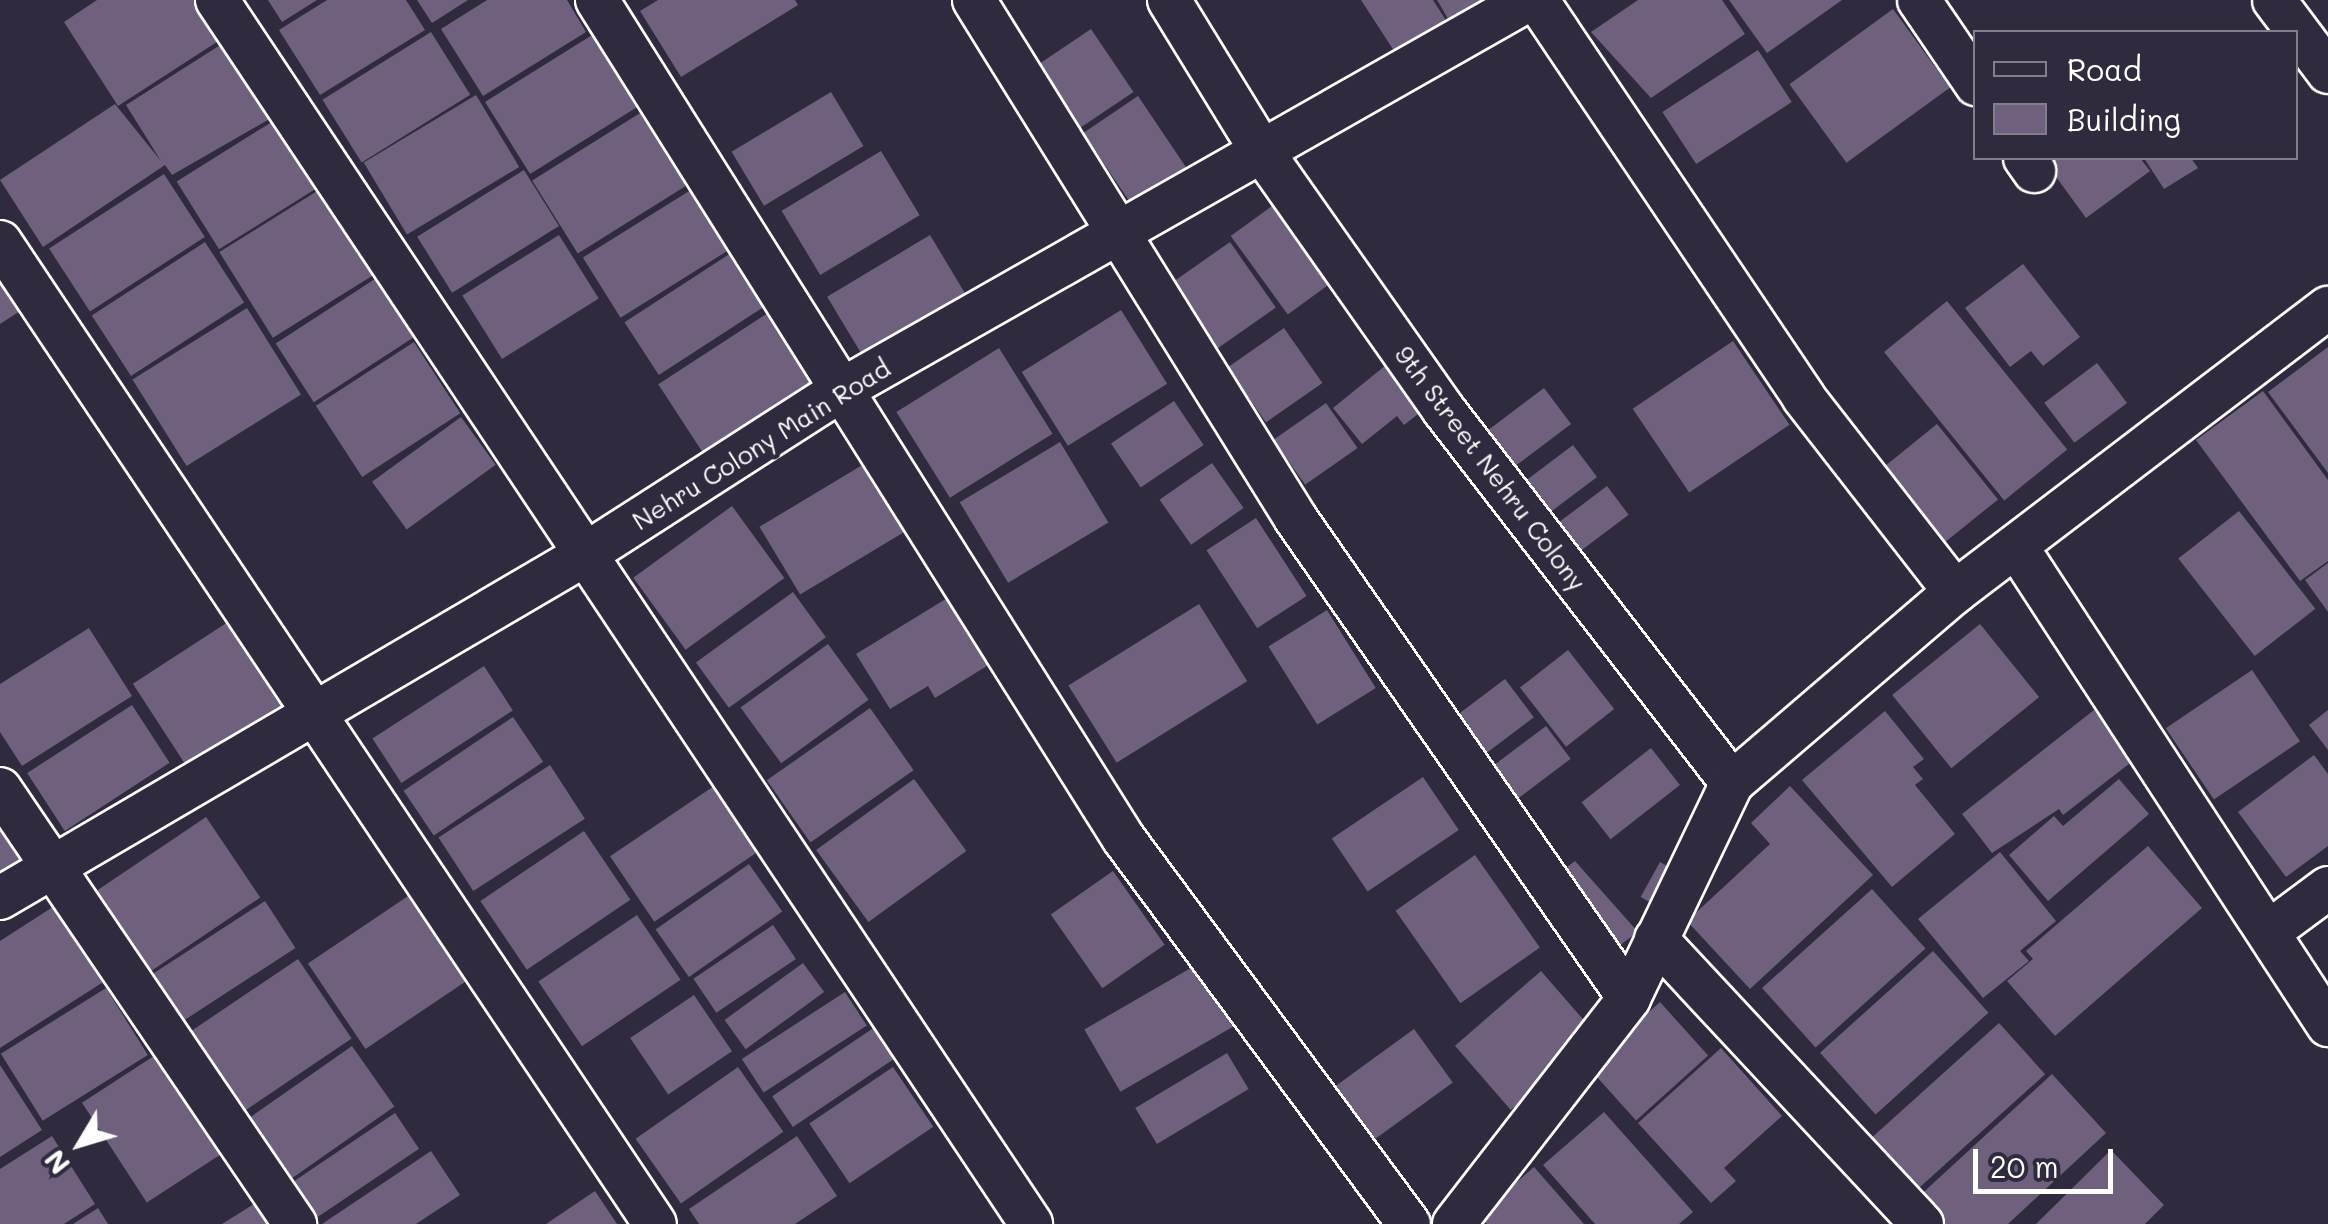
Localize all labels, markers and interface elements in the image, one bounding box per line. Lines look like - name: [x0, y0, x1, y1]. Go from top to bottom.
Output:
- legend: [1973, 30, 2298, 160]
- text: Road: [2067, 49, 2142, 89]
- text: Building: [2067, 99, 2181, 139]
- street label: 9th Street Nehru Colony: [1389, 340, 1593, 596]
- street label: Nehru Colony Main Road: [627, 352, 895, 536]
- north arrow: [30, 1094, 130, 1194]
- scale bar: [1978, 1129, 2118, 1191]
- text: N: [36, 1143, 77, 1182]
- text: 20 m: [1990, 1146, 2059, 1186]

